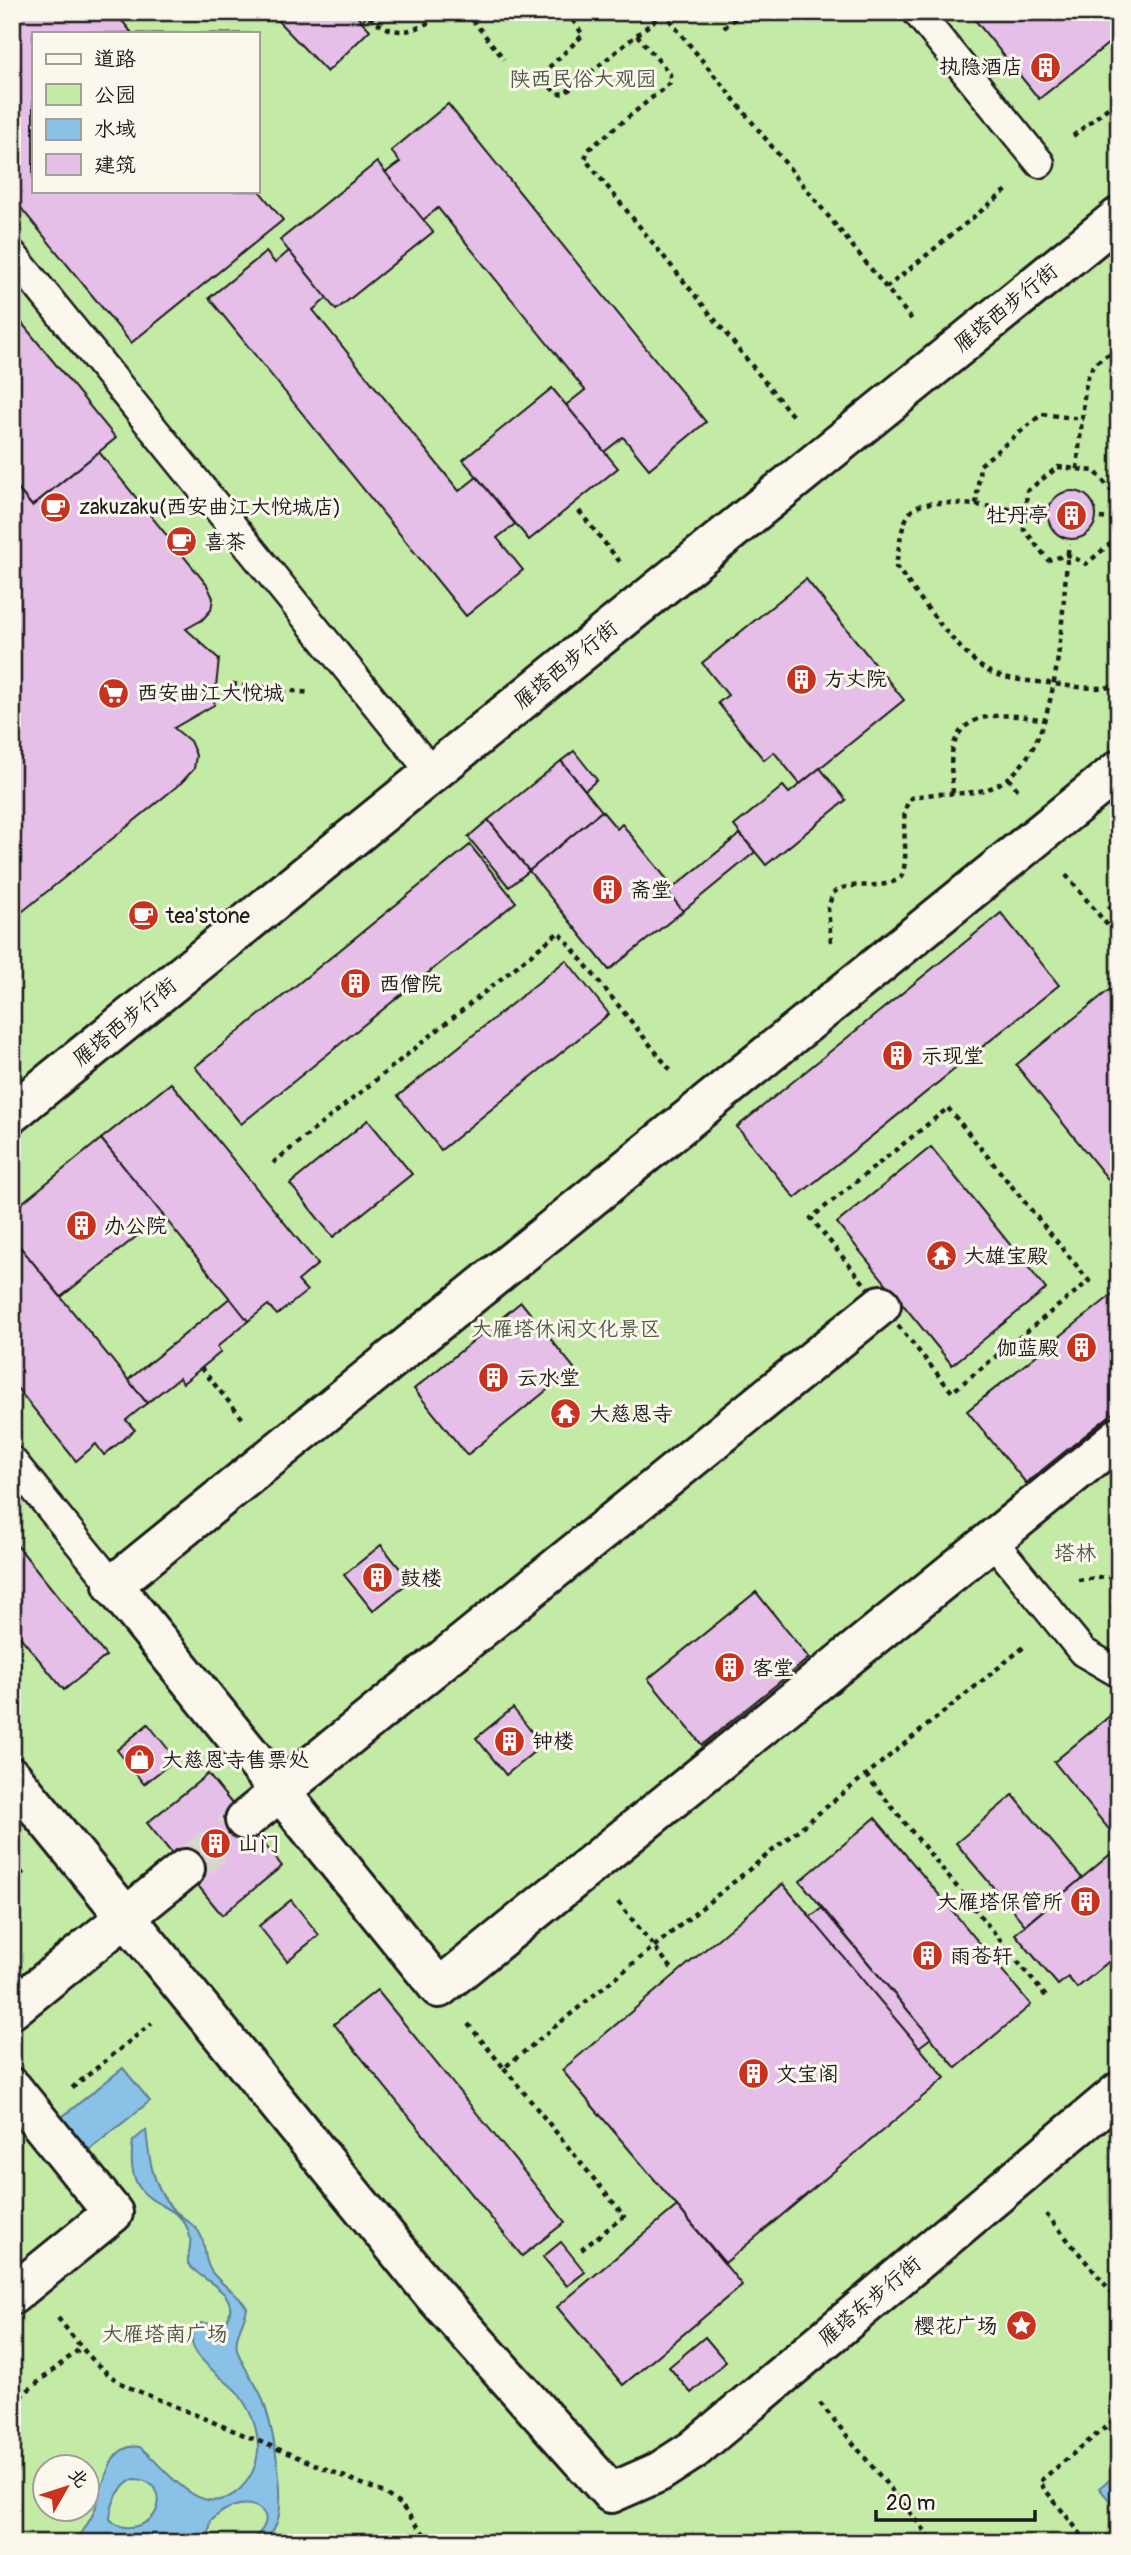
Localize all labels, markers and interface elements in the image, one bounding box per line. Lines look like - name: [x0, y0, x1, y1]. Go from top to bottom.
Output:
- legend: [32, 32, 259, 192]
- text: 道路: [94, 46, 136, 73]
- building icon: 执隐酒店: [1029, 50, 1063, 84]
- place label: 执隐酒店: [939, 54, 1023, 81]
- park label: 陕西民俗大观园: [510, 66, 657, 93]
- text: 公园: [94, 82, 136, 109]
- text: 水域: [94, 116, 136, 143]
- text: 建筑: [94, 152, 136, 179]
- street label: 雁塔西步行街: [949, 258, 1063, 358]
- cafe icon: zakuzaku(西安曲江大悦城店): [39, 490, 73, 524]
- place label: zakuzaku(西安曲江大悦城店): [79, 494, 341, 521]
- building icon: 牡丹亭: [1055, 498, 1089, 532]
- place label: 牡丹亭: [986, 502, 1049, 529]
- cafe icon: 喜茶: [164, 525, 198, 559]
- place label: 喜茶: [204, 529, 246, 556]
- street label: 雁塔西步行街: [509, 615, 623, 715]
- building icon: 方丈院: [784, 662, 818, 696]
- place label: 方丈院: [824, 666, 887, 693]
- supermarket icon: 西安曲江大悦城: [97, 676, 131, 710]
- place label: 西安曲江大悦城: [137, 680, 284, 707]
- building icon: 斋堂: [590, 873, 624, 907]
- place label: 斋堂: [630, 877, 672, 904]
- cafe icon: tea'stone: [126, 899, 160, 933]
- place label: tea'stone: [165, 903, 251, 930]
- building icon: 西僧院: [339, 967, 373, 1001]
- place label: 西僧院: [379, 971, 442, 998]
- street label: 雁塔西步行街: [68, 972, 182, 1072]
- building icon: 示现堂: [881, 1039, 915, 1073]
- place label: 示现堂: [921, 1043, 984, 1070]
- building icon: 办公院: [64, 1209, 98, 1243]
- place label: 办公院: [104, 1213, 167, 1240]
- temple icon: 大雄宝殿: [924, 1239, 958, 1273]
- place label: 大雄宝殿: [964, 1243, 1048, 1270]
- park label: 大雁塔休闲文化景区: [472, 1316, 661, 1343]
- building icon: 伽蓝殿: [1065, 1331, 1099, 1365]
- place label: 伽蓝殿: [996, 1335, 1059, 1362]
- building icon: 云水堂: [477, 1361, 511, 1395]
- place label: 云水堂: [517, 1365, 580, 1392]
- temple icon: 大慈恩寺: [549, 1397, 583, 1431]
- place label: 大慈恩寺: [589, 1401, 673, 1428]
- park label: 塔林: [1054, 1540, 1096, 1567]
- building icon: 鼓楼: [360, 1561, 394, 1595]
- place label: 鼓楼: [400, 1565, 442, 1592]
- building icon: 客堂: [712, 1651, 746, 1685]
- place label: 客堂: [752, 1655, 794, 1682]
- building icon: 钟楼: [492, 1724, 526, 1758]
- place label: 钟楼: [532, 1728, 574, 1755]
- shop icon: 大慈恩寺售票处: [122, 1743, 156, 1777]
- place label: 大慈恩寺售票处: [162, 1747, 309, 1774]
- building icon: 山门: [198, 1827, 232, 1861]
- place label: 山门: [238, 1831, 280, 1858]
- building icon: 大雁塔保管所: [1069, 1885, 1103, 1919]
- place label: 大雁塔保管所: [937, 1889, 1063, 1916]
- building icon: 雨苍轩: [910, 1939, 944, 1973]
- place label: 雨苍轩: [950, 1943, 1013, 1970]
- building icon: 文宝阁: [736, 2057, 770, 2091]
- place label: 文宝阁: [776, 2061, 839, 2088]
- street label: 雁塔东步行街: [813, 2250, 927, 2352]
- place icon: 樱花广场: [1004, 2309, 1038, 2343]
- place label: 樱花广场: [914, 2313, 998, 2340]
- park label: 大雁塔南广场: [102, 2321, 228, 2348]
- north arrow: [32, 2454, 102, 2524]
- text: 北: [63, 2463, 94, 2493]
- scale bar: [876, 2478, 1035, 2522]
- text: 20 m: [886, 2490, 935, 2517]

